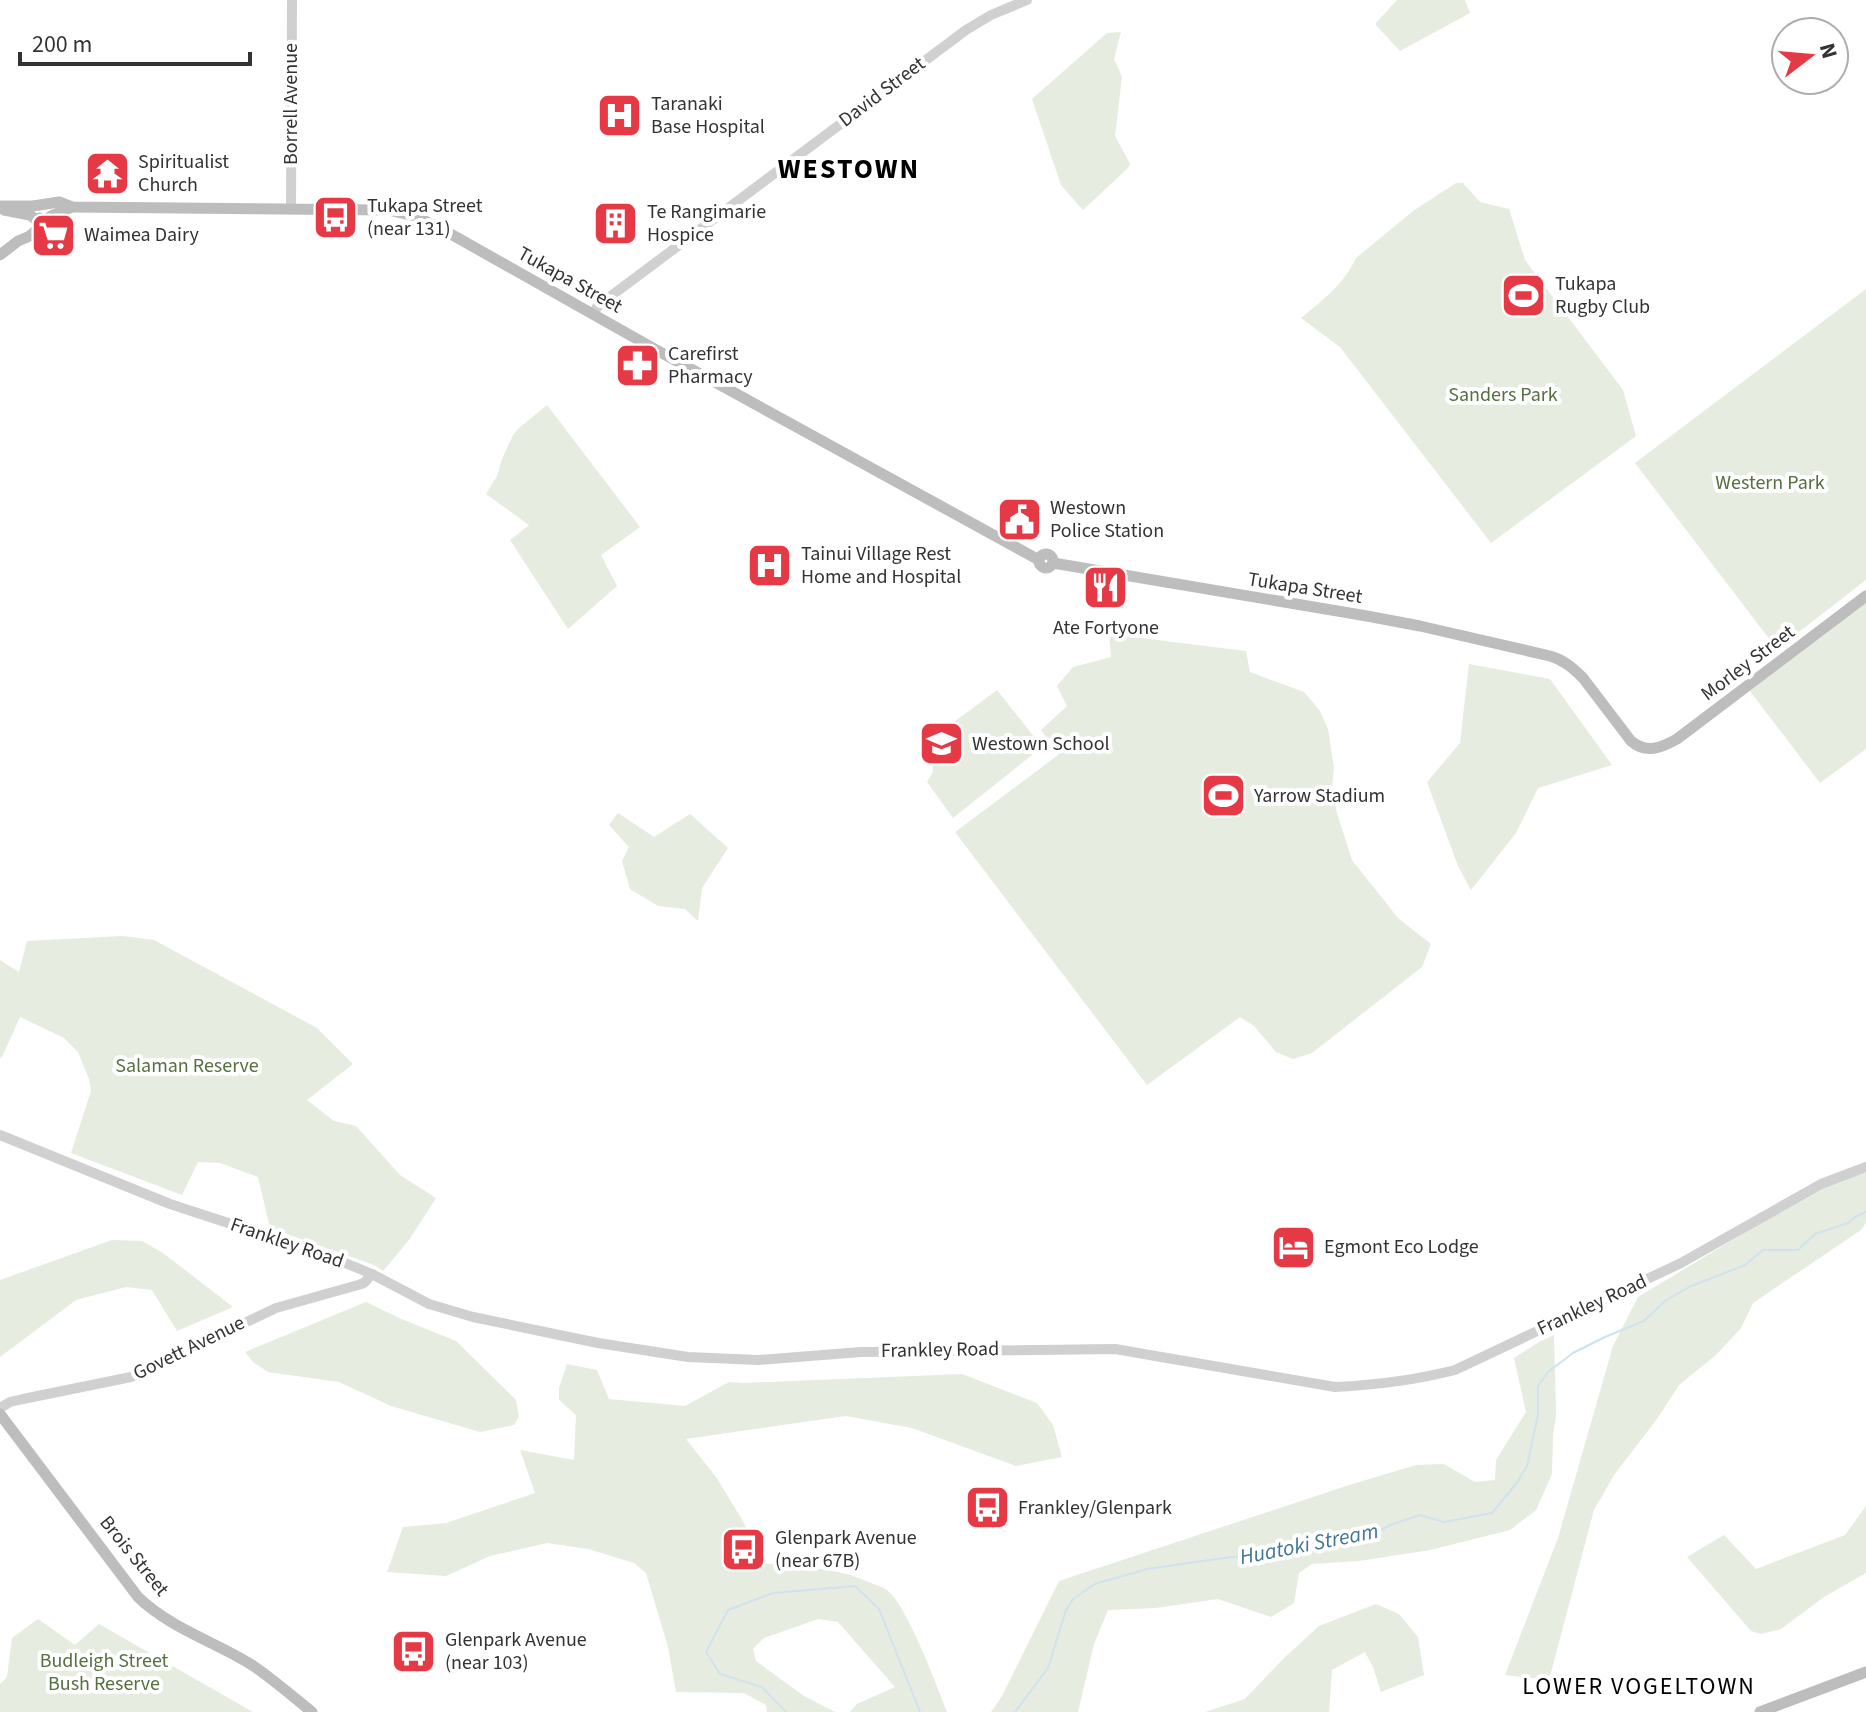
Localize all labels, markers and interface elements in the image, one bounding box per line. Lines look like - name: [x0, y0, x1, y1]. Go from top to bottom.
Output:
- scale bar: [20, 16, 250, 66]
- north arrow: [1770, 16, 1850, 96]
- text: 200 m: [32, 27, 92, 62]
- text: N: [1811, 39, 1846, 62]
- street label: Borrell Avenue: [277, 43, 305, 165]
- street label: David Street: [833, 50, 931, 134]
- place label: Taranaki Base Hospital: [651, 90, 765, 141]
- hospital icon: Taranaki Base Hospital: [596, 92, 644, 140]
- place label: Spiritualist Church: [138, 148, 229, 199]
- district label: WESTOWN: [778, 149, 920, 189]
- temple icon: Spiritualist Church: [83, 150, 131, 198]
- place label: Tukapa Street (near 131): [367, 192, 483, 243]
- bus stop icon: Tukapa Street (near 131): [312, 194, 360, 242]
- place label: Te Rangimarie Hospice: [647, 198, 766, 249]
- building icon: Te Rangimarie Hospice: [592, 199, 640, 247]
- supermarket icon: Waimea Dairy: [29, 211, 77, 259]
- place label: Waimea Dairy: [84, 221, 199, 249]
- street label: Tukapa Street: [513, 240, 627, 320]
- place label: Tukapa Rugby Club: [1555, 270, 1650, 321]
- sports icon: Tukapa Rugby Club: [1500, 272, 1548, 320]
- place label: Carefirst Pharmacy: [668, 340, 753, 391]
- pharmacy icon: Carefirst Pharmacy: [613, 341, 661, 389]
- park label: Sanders Park: [1448, 381, 1558, 409]
- park label: Western Park: [1715, 469, 1825, 497]
- place label: Westown Police Station: [1050, 494, 1164, 545]
- public building icon: Westown Police Station: [995, 495, 1043, 543]
- place label: Tainui Village Rest Home and Hospital: [801, 540, 961, 591]
- hospital icon: Tainui Village Rest Home and Hospital: [746, 542, 794, 590]
- restaurant icon: Ate Fortyone: [1082, 564, 1130, 612]
- street label: Tukapa Street: [1246, 565, 1364, 611]
- place label: Ate Fortyone: [1053, 614, 1159, 642]
- street label: Morley Street: [1695, 618, 1801, 708]
- school or university icon: Westown School: [917, 720, 965, 768]
- place label: Westown School: [972, 730, 1110, 758]
- sports icon: Yarrow Stadium: [1199, 772, 1247, 820]
- place label: Yarrow Stadium: [1253, 782, 1385, 810]
- park label: Salaman Reserve: [115, 1052, 259, 1080]
- street label: Frankley Road: [227, 1211, 347, 1275]
- hotel icon: Egmont Eco Lodge: [1269, 1223, 1317, 1271]
- place label: Egmont Eco Lodge: [1324, 1233, 1479, 1261]
- street label: Frankley Road: [1532, 1267, 1652, 1343]
- street label: Govett Avenue: [129, 1309, 250, 1387]
- street label: Frankley Road: [881, 1335, 999, 1365]
- bus stop icon: Frankley/Glenpark: [963, 1484, 1011, 1532]
- place label: Frankley/Glenpark: [1018, 1494, 1172, 1522]
- street label: Brois Street: [93, 1510, 175, 1603]
- water label: Huatoki Stream: [1237, 1515, 1381, 1573]
- place label: Glenpark Avenue (near 67B): [775, 1524, 917, 1575]
- bus stop icon: Glenpark Avenue (near 67B): [720, 1526, 768, 1574]
- place label: Glenpark Avenue (near 103): [445, 1626, 587, 1677]
- bus stop icon: Glenpark Avenue (near 103): [390, 1627, 438, 1675]
- park label: Budleigh Street Bush Reserve: [40, 1647, 169, 1698]
- district label: LOWER VOGELTOWN: [1522, 1669, 1756, 1704]

